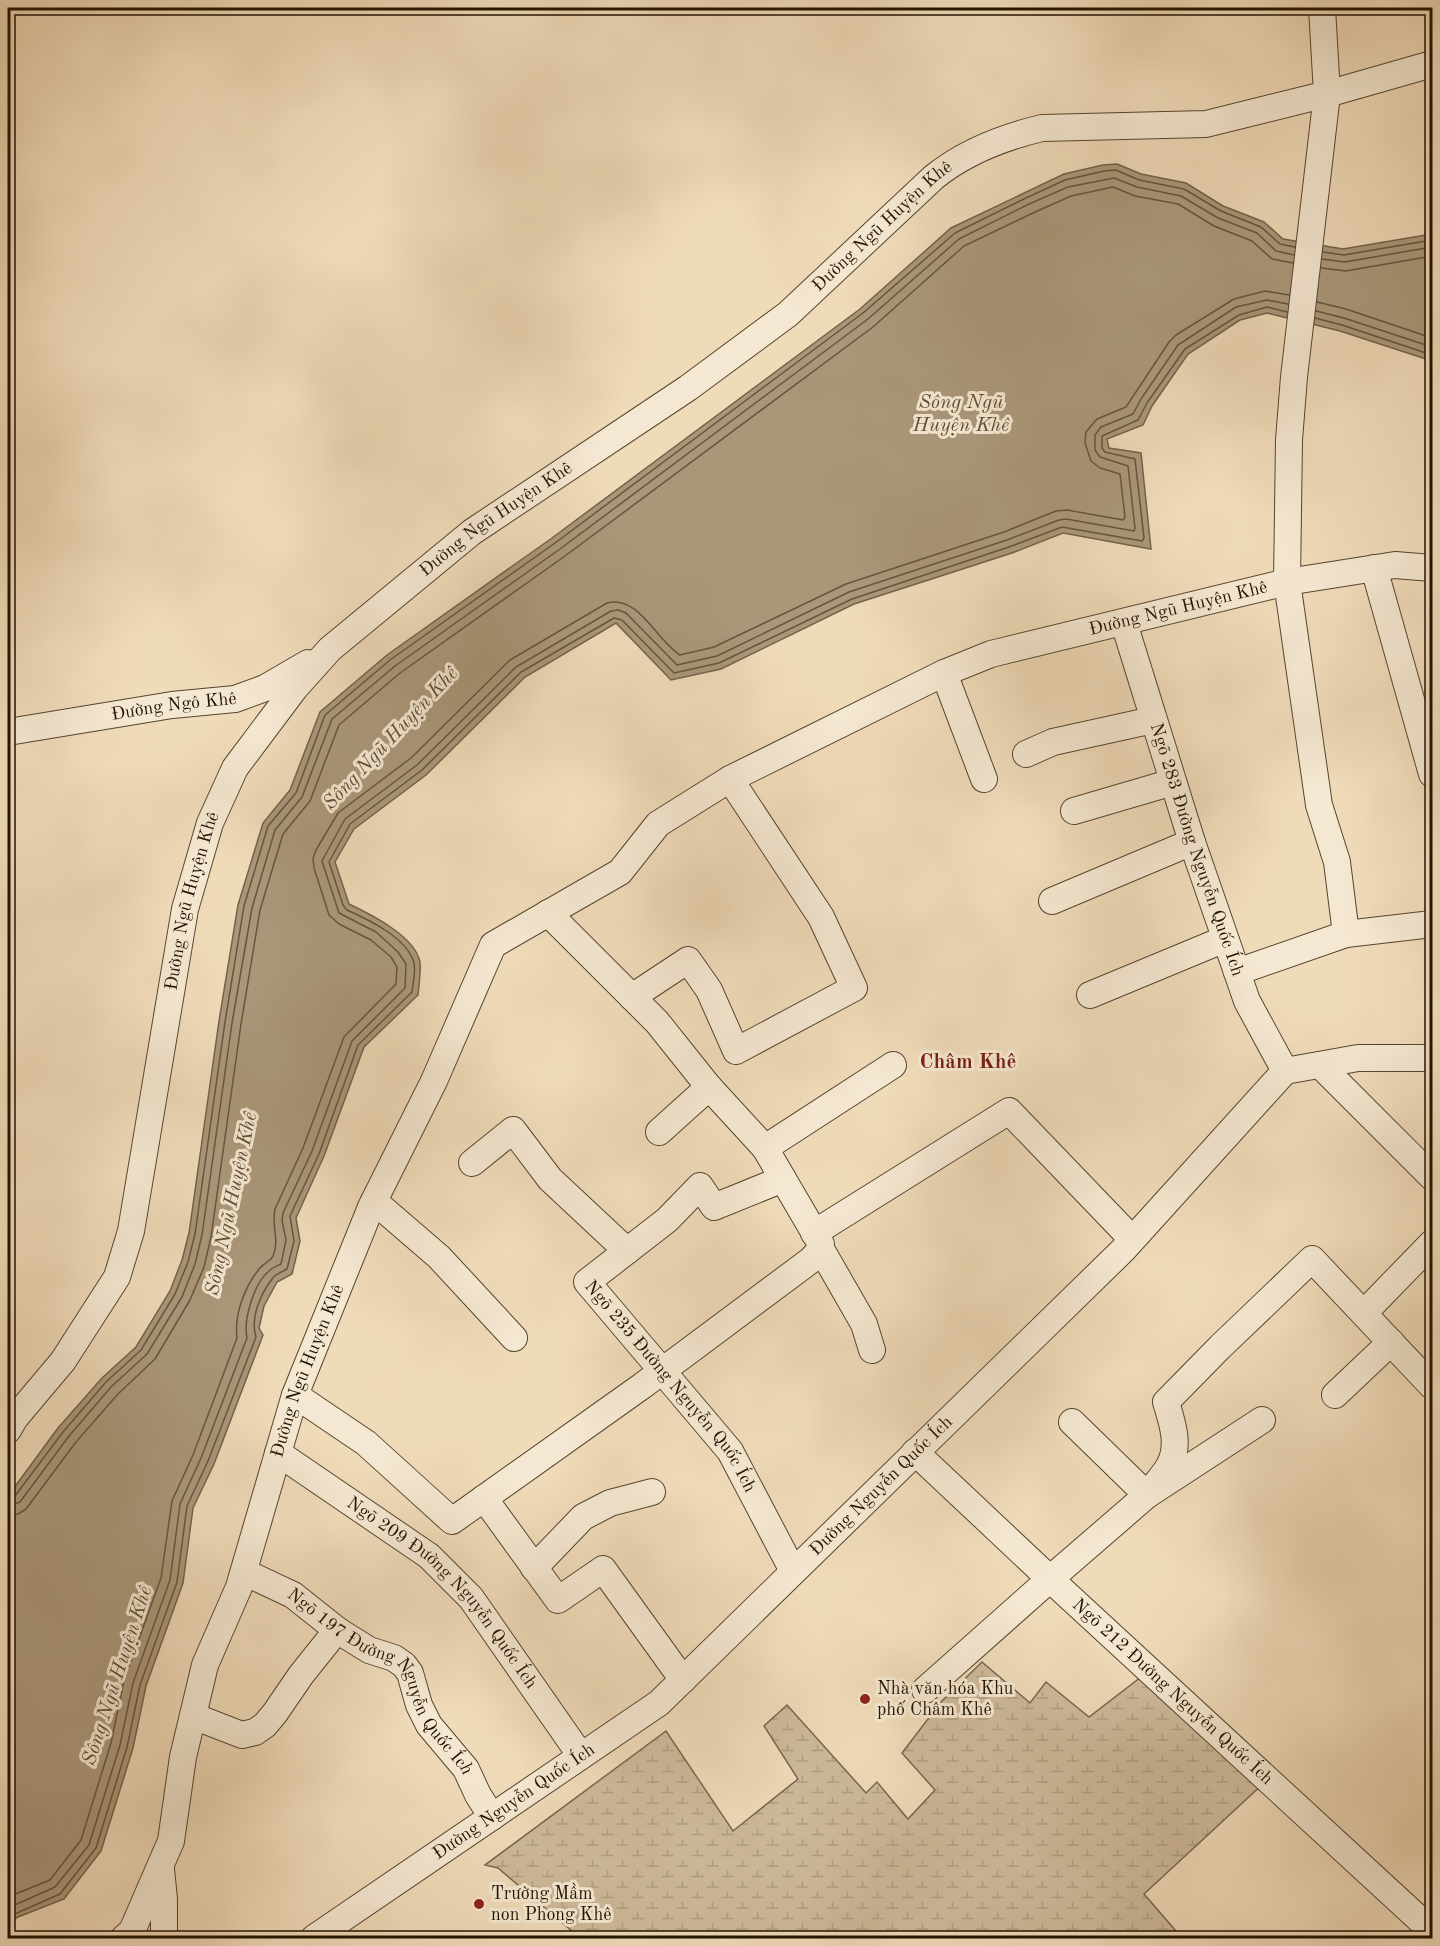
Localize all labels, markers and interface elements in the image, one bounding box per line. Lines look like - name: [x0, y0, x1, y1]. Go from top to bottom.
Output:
- street label: Đường Ngũ Huyện Khê: [809, 158, 955, 295]
- water label: Sông Ngũ Huyện Khê: [912, 393, 1010, 436]
- street label: Đường Ngũ Huyện Khê: [416, 459, 575, 580]
- street label: Đường Ngũ Huyện Khê: [1087, 578, 1269, 639]
- water label: Sông Ngũ Huyện Khê: [320, 663, 463, 814]
- street label: Đường Ngô Khê: [110, 690, 237, 724]
- street label: Ngõ 283 Đường Nguyễn Quốc Ích: [1147, 721, 1247, 979]
- street label: Đường Ngũ Huyện Khê: [163, 809, 223, 992]
- district label: Châm Khê: [920, 1052, 1016, 1073]
- water label: Sông Ngũ Huyện Khê: [203, 1110, 261, 1298]
- street label: Ngõ 235 Đường Nguyễn Quốc Ích: [581, 1277, 759, 1495]
- street label: Đường Ngũ Huyện Khê: [268, 1282, 348, 1460]
- street label: Đường Nguyễn Quốc Ích: [806, 1413, 956, 1559]
- street label: Ngõ 209 Đường Nguyễn Quốc Ích: [343, 1494, 540, 1692]
- water label: Sông Ngũ Huyện Khê: [80, 1583, 157, 1768]
- street label: Ngõ 197 Đường Nguyễn Quốc Ích: [284, 1585, 476, 1778]
- street label: Ngõ 212 Đường Nguyễn Quốc Ích: [1069, 1595, 1276, 1789]
- place label: Nhà văn hóa Khu phố Châm Khê: [877, 1680, 1014, 1719]
- marker: Nhà văn hóa Khu phố Châm Khê: [858, 1692, 872, 1706]
- street label: Đường Nguyễn Quốc Ích: [430, 1740, 598, 1863]
- place label: Trường Mầm non Phong Khê: [491, 1882, 612, 1924]
- marker: Trường Mầm non Phong Khê: [472, 1897, 486, 1911]

